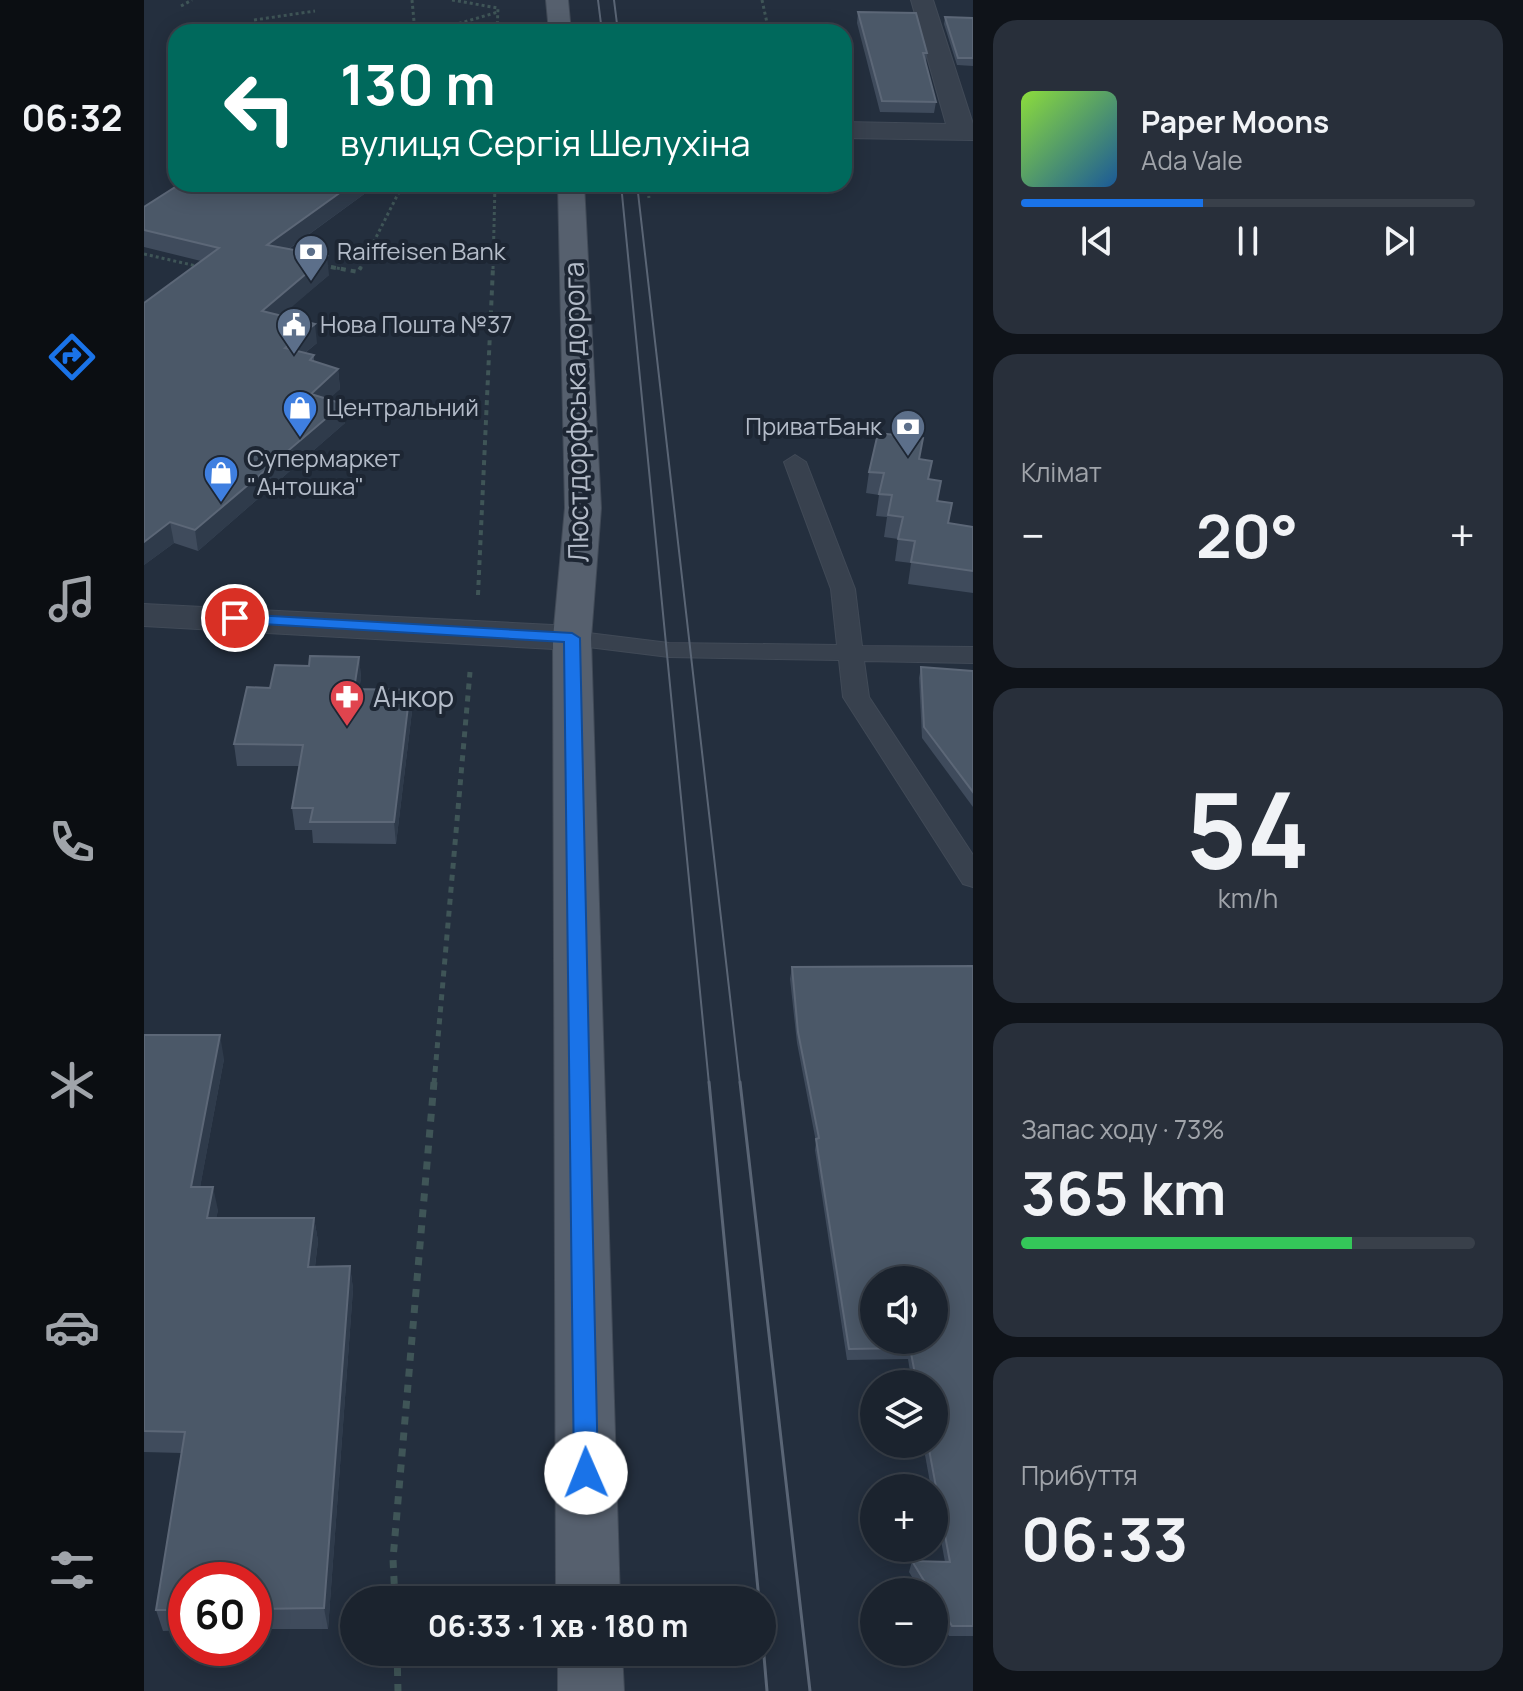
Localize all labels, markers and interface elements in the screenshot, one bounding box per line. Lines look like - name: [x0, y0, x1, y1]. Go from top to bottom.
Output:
- text: 130 m: [340, 45, 496, 122]
- icon: left: [208, 56, 312, 160]
- text: 06:32: [22, 93, 122, 142]
- text: Paper Moons: [1141, 101, 1329, 142]
- text: вулиця Сергія Шелухіна: [340, 118, 750, 167]
- text: Ada Vale: [1141, 142, 1243, 178]
- icon: previous: [1075, 219, 1119, 263]
- icon: pause: [1226, 219, 1270, 263]
- icon: next: [1377, 219, 1421, 263]
- bank icon: Raiffeisen Bank: [292, 233, 330, 283]
- place label: Raiffeisen Bank: [337, 234, 507, 267]
- street label: Люстдорфська дорога: [553, 261, 597, 563]
- public building icon: Нова Пошта №37: [275, 306, 313, 356]
- place label: Нова Пошта №37: [320, 307, 512, 340]
- icon: directions: [44, 329, 100, 385]
- shop icon: Центральний: [281, 389, 319, 439]
- place label: Центральний: [326, 390, 479, 423]
- bank icon: ПриватБанк: [889, 408, 927, 458]
- place label: ПриватБанк: [745, 409, 883, 442]
- place label: Супермаркет "Антошка": [247, 441, 400, 502]
- shop icon: Супермаркет "Антошка": [202, 454, 240, 504]
- text: Клімат: [1021, 454, 1102, 490]
- text: 20°: [1196, 494, 1298, 576]
- text: −: [1021, 505, 1045, 565]
- text: +: [1450, 505, 1475, 565]
- icon: music: [44, 571, 100, 627]
- pin: [201, 584, 269, 652]
- icon: arrive: [213, 596, 257, 640]
- place label: Анкор: [373, 677, 454, 715]
- pharmacy icon: Анкор: [328, 678, 366, 728]
- text: 54: [1186, 757, 1310, 899]
- icon: phone: [44, 814, 100, 870]
- text: km/h: [1218, 880, 1278, 916]
- icon: climate: [44, 1057, 100, 1113]
- text: Запас ходу · 73%: [1021, 1111, 1225, 1147]
- text: 365 km: [1021, 1151, 1227, 1233]
- map controls: [860, 1266, 948, 1666]
- button: sound: [860, 1266, 948, 1354]
- icon: car: [44, 1299, 100, 1355]
- button: layers: [860, 1370, 948, 1458]
- position arrow: [544, 1431, 628, 1515]
- text: Прибуття: [1021, 1457, 1138, 1493]
- button: +: [860, 1474, 948, 1562]
- text: 06:33: [1021, 1497, 1188, 1579]
- icon: filters: [44, 1542, 100, 1598]
- speed limit sign: 60: [168, 1562, 272, 1666]
- button: −: [860, 1578, 948, 1666]
- text: 06:33 · 1 хв · 180 m: [428, 1605, 688, 1646]

